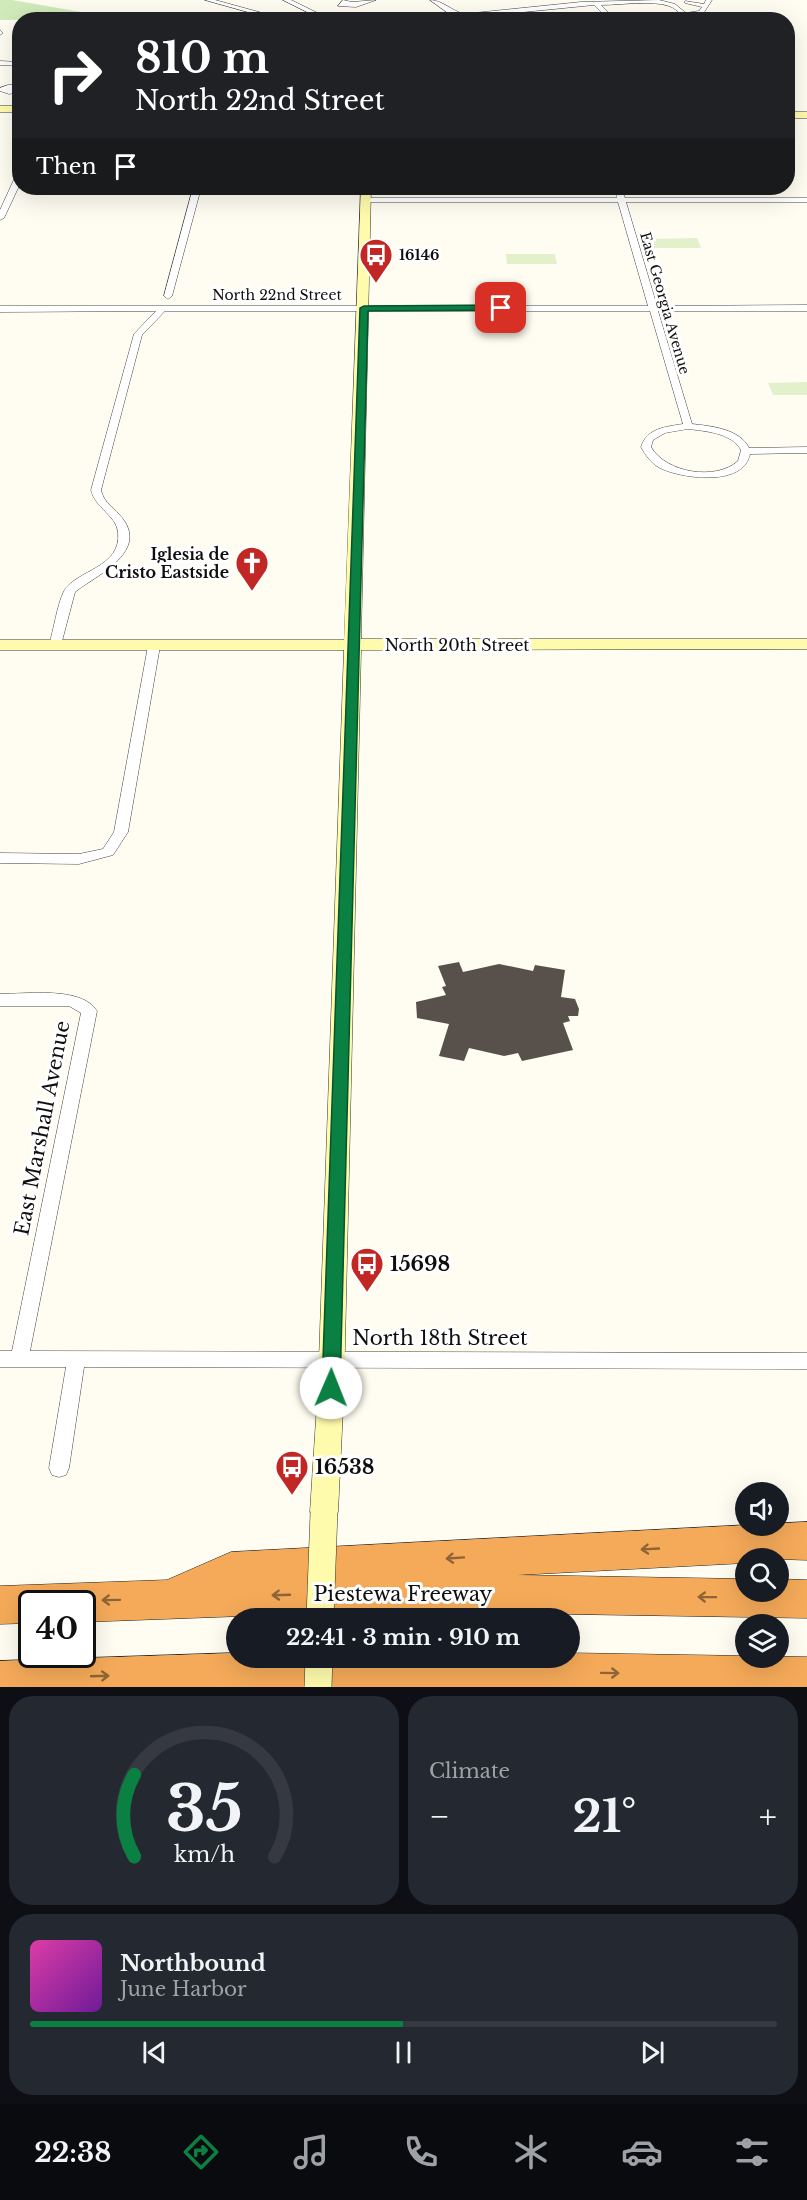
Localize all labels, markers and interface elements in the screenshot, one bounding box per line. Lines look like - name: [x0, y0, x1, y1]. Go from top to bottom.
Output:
- text: 810 m: [135, 32, 269, 84]
- icon: right: [36, 36, 114, 114]
- text: North 22nd Street: [135, 84, 385, 117]
- icon: arrive: [109, 150, 142, 183]
- text: Then: [36, 153, 97, 180]
- street label: East Georgia Avenue: [636, 230, 694, 376]
- bus stop icon: 16146: [358, 237, 394, 284]
- place label: 16146: [399, 246, 439, 264]
- pin: [475, 282, 526, 333]
- street label: North 22nd Street: [212, 286, 342, 304]
- icon: arrive: [484, 291, 517, 324]
- place label: Iglesia de Cristo Eastside: [105, 544, 229, 582]
- church icon: Iglesia de Cristo Eastside: [234, 545, 270, 592]
- street label: North 20th Street: [385, 635, 529, 655]
- street label: East Marshall Avenue: [9, 1019, 75, 1237]
- bus stop icon: 15698: [349, 1246, 385, 1293]
- place label: 15698: [390, 1252, 450, 1276]
- street label: North 18th Street: [352, 1326, 528, 1350]
- position arrow: [299, 1356, 363, 1420]
- bus stop icon: 16538: [274, 1449, 310, 1496]
- place label: 16538: [315, 1455, 375, 1479]
- map controls: [735, 1482, 789, 1668]
- button: sound: [735, 1482, 789, 1536]
- one-way arrow: [641, 1543, 661, 1554]
- button: search: [735, 1548, 789, 1602]
- one-way arrow: [446, 1552, 466, 1563]
- street label: Piestewa Freeway: [314, 1582, 493, 1606]
- speed limit sign: 40: [18, 1590, 96, 1668]
- one-way arrow: [271, 1590, 291, 1601]
- one-way arrow: [697, 1591, 717, 1603]
- one-way arrow: [101, 1594, 121, 1605]
- button: layers: [735, 1614, 789, 1668]
- text: 22:41 · 3 min · 910 m: [286, 1624, 520, 1651]
- one-way arrow: [600, 1667, 620, 1679]
- one-way arrow: [90, 1670, 110, 1681]
- text: Climate: [429, 1759, 510, 1783]
- text: 35: [166, 1770, 242, 1848]
- text: 21°: [572, 1788, 636, 1844]
- text: −: [429, 1796, 450, 1837]
- text: +: [759, 1796, 777, 1837]
- text: km/h: [174, 1842, 235, 1869]
- text: Northbound: [120, 1950, 266, 1977]
- text: June Harbor: [120, 1977, 247, 2001]
- icon: previous: [138, 2036, 171, 2069]
- icon: pause: [387, 2036, 420, 2069]
- icon: next: [636, 2036, 669, 2069]
- icon: directions: [180, 2131, 222, 2173]
- icon: music: [290, 2131, 332, 2173]
- icon: phone: [400, 2131, 442, 2173]
- icon: climate: [510, 2131, 552, 2173]
- icon: car: [621, 2131, 663, 2173]
- icon: filters: [731, 2131, 773, 2173]
- text: 22:38: [34, 2136, 111, 2169]

